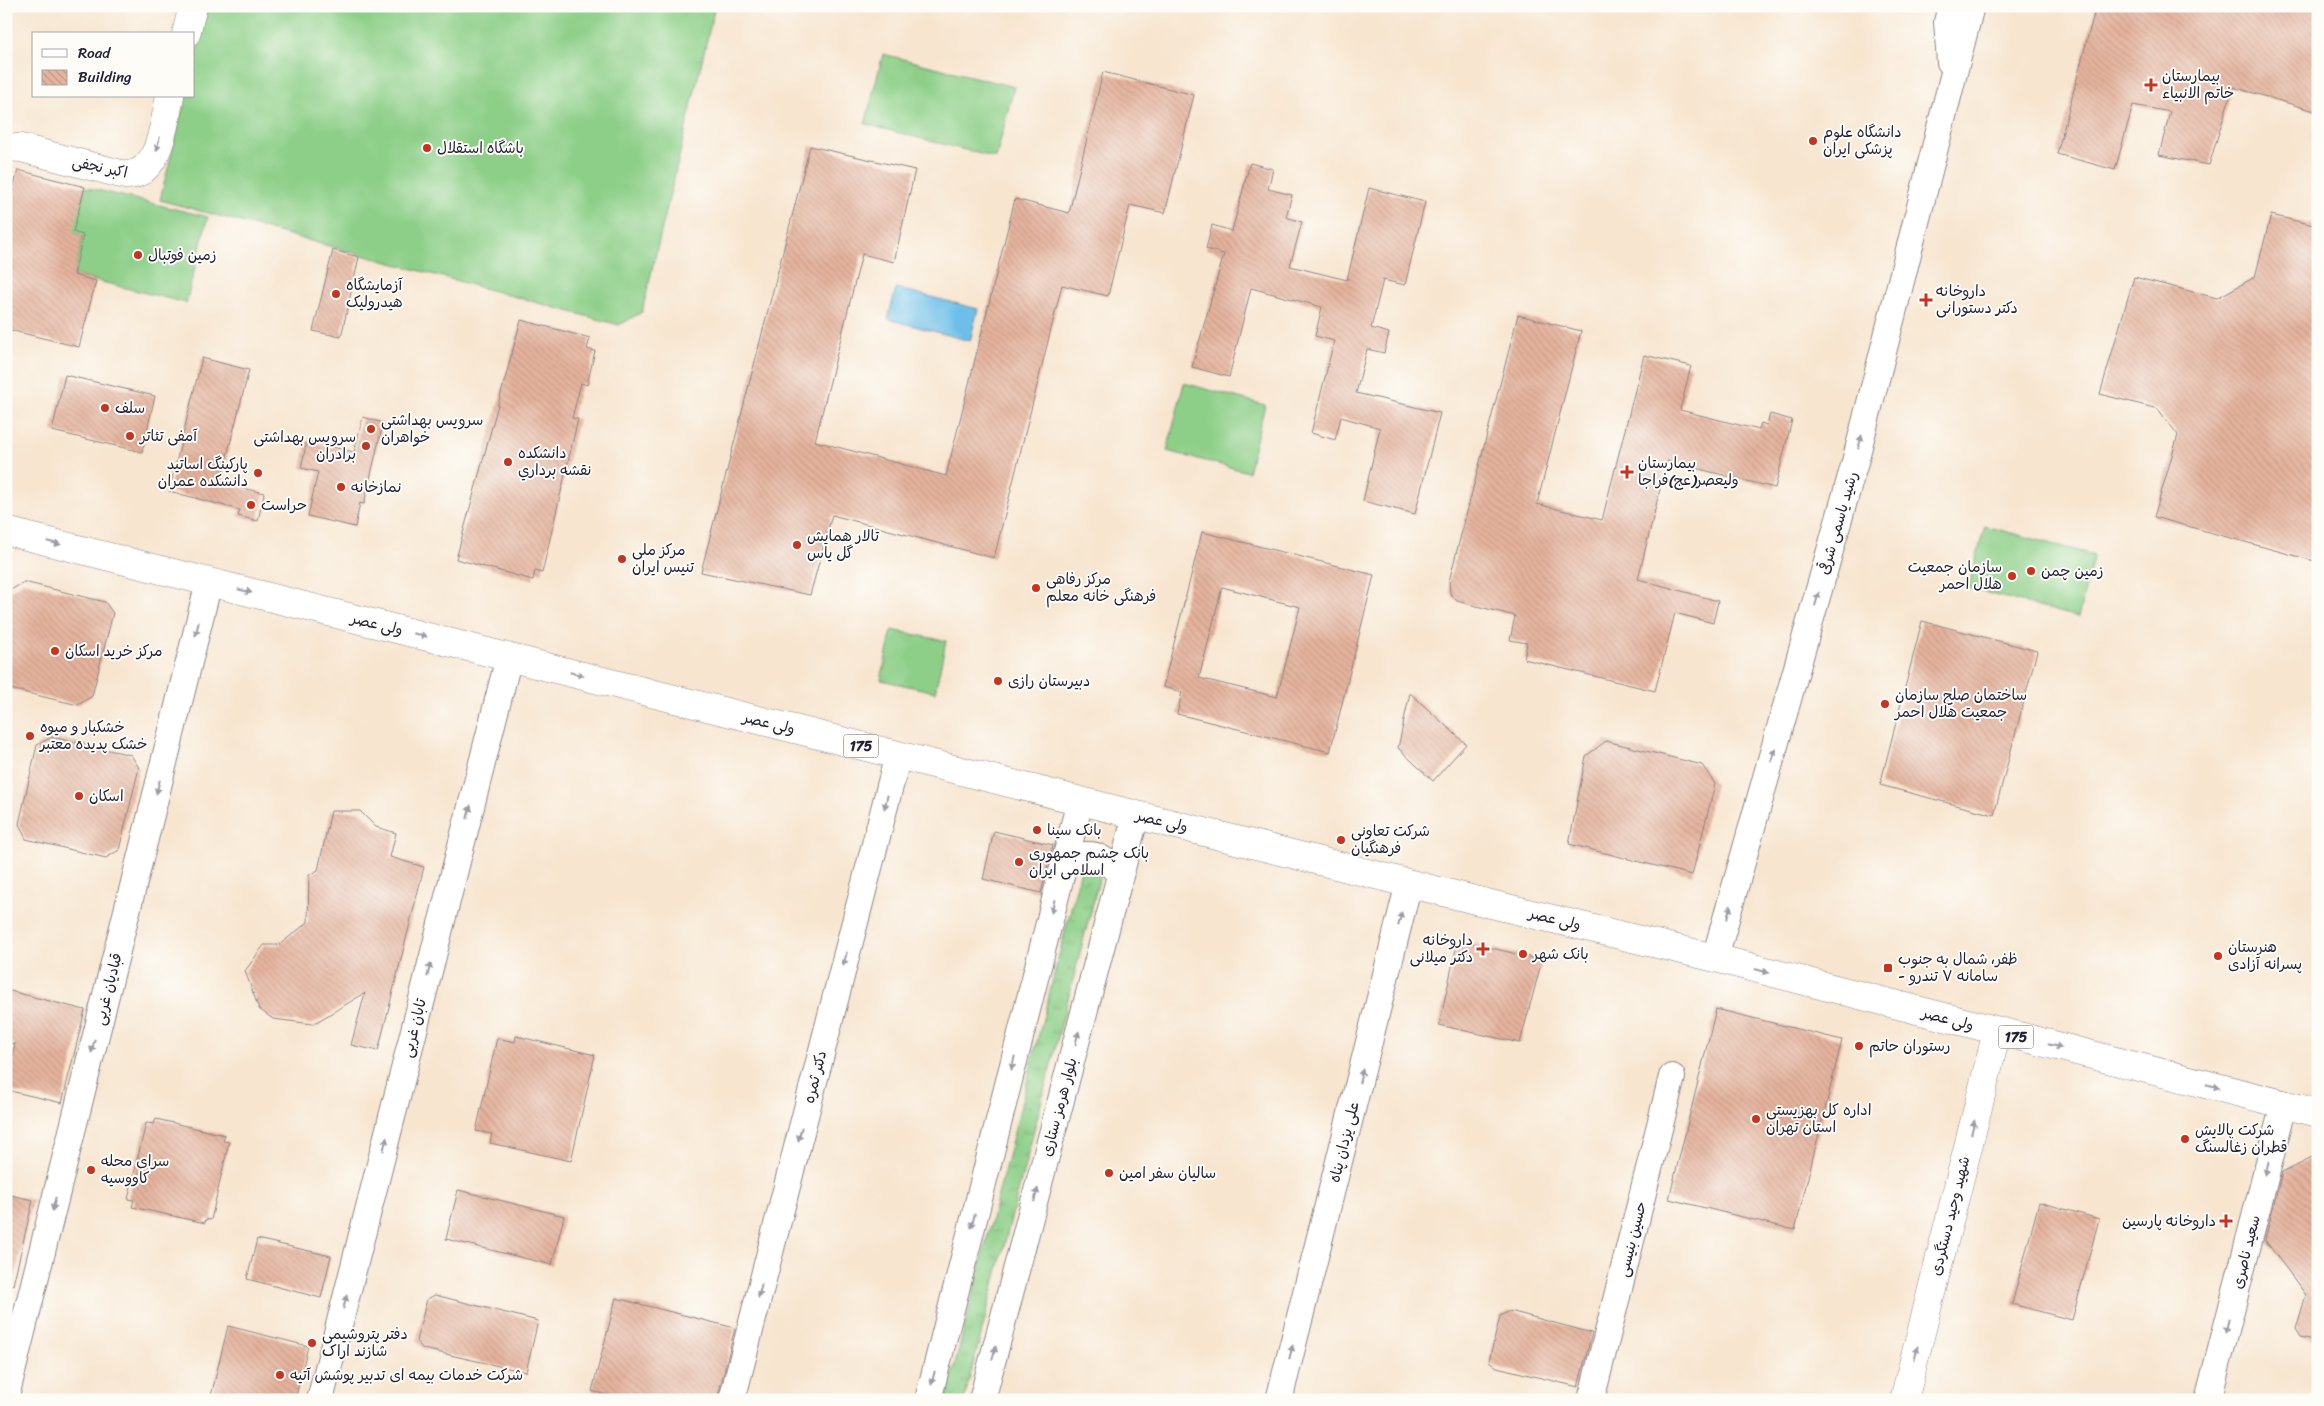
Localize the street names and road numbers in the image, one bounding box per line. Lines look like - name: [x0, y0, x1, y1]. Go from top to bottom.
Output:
- street label: اکبر نجفی: [70, 148, 130, 186]
- street label: رشید یاسمی شرقی: [1811, 468, 1865, 578]
- street label: ولی عصر: [346, 604, 406, 643]
- street label: ولی عصر: [738, 703, 798, 742]
- road number: 175: [844, 734, 878, 758]
- street label: ولی عصر: [1131, 801, 1191, 840]
- street label: ولی عصر: [1524, 899, 1584, 938]
- street label: قبادیان غربی: [86, 950, 130, 1028]
- street label: تابان غربی: [394, 995, 434, 1060]
- street label: ولی عصر: [1917, 999, 1977, 1038]
- road number: 175: [1998, 1026, 2034, 1048]
- street label: دکتر ثمره: [796, 1048, 834, 1106]
- street label: بلوار هرمز ستاری: [1033, 1055, 1085, 1159]
- street label: علی یزدان پناه: [1321, 1099, 1367, 1185]
- street label: شهید وحید دستگردی: [1923, 1154, 1977, 1278]
- street label: حسین بنیسی: [1610, 1198, 1654, 1280]
- street label: سعید ناصری: [2224, 1212, 2268, 1292]

